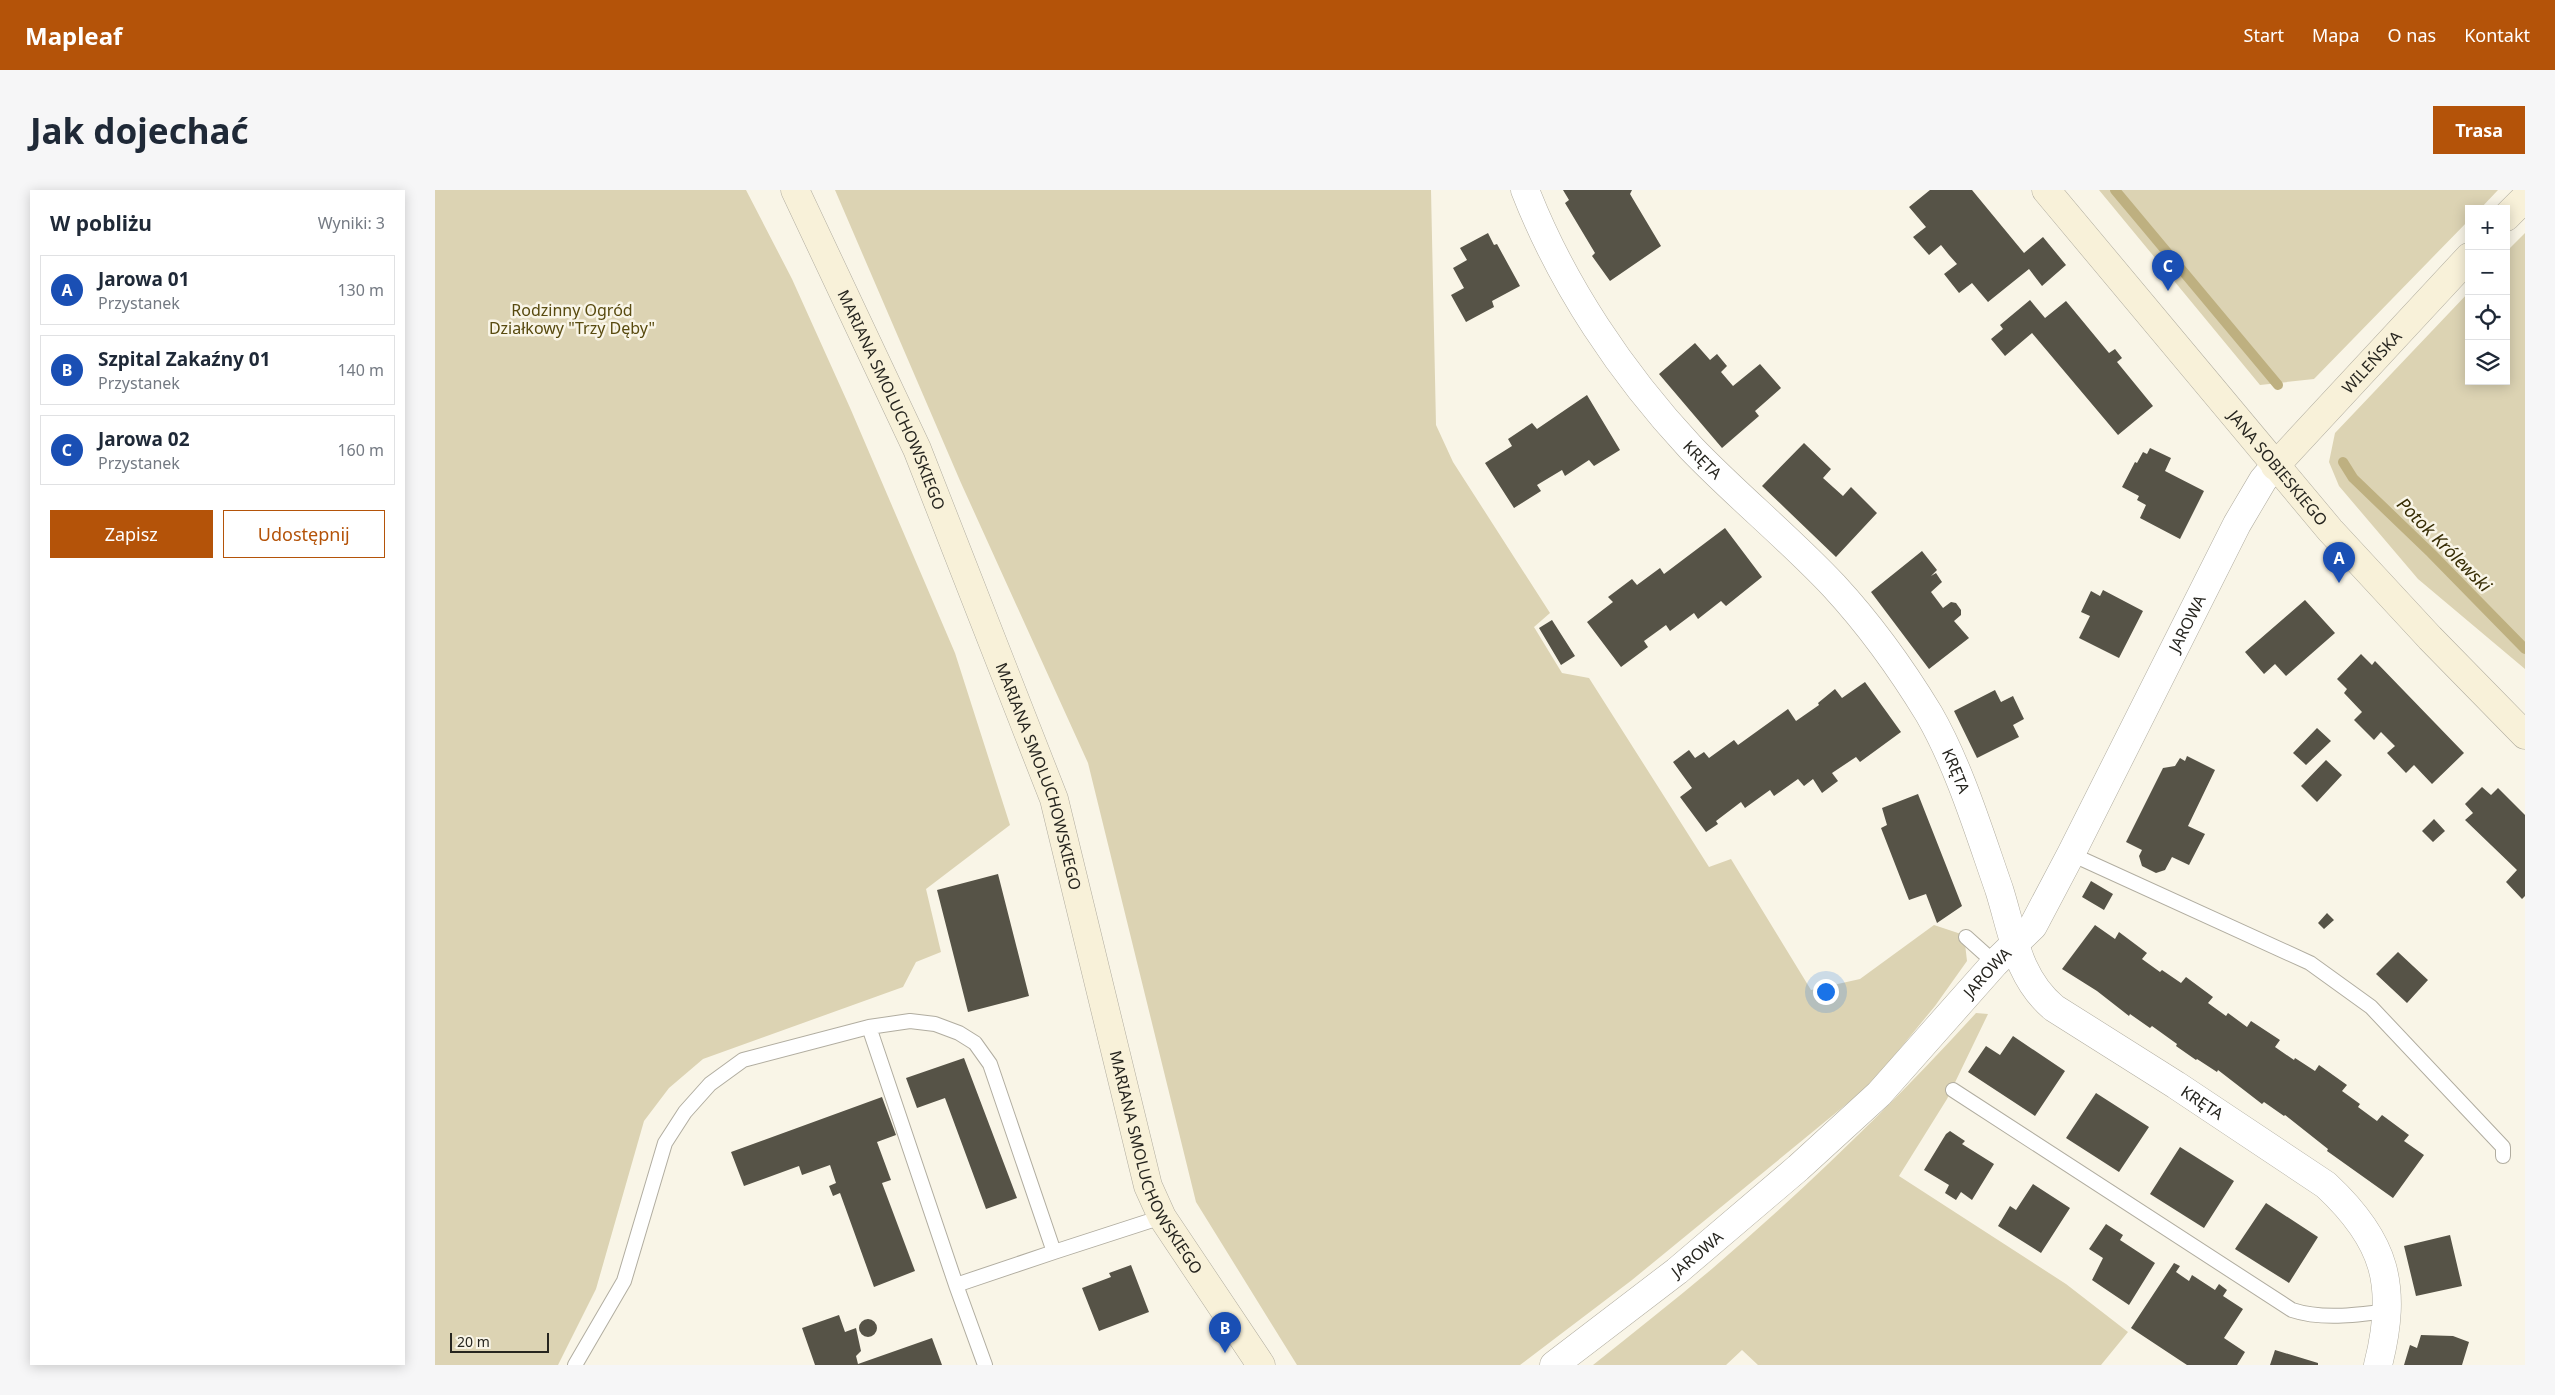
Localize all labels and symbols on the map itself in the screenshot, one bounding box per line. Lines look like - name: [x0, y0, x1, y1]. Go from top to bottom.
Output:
- pin: C: [2152, 250, 2184, 291]
- street label: MARIANA SMOLUCHOWSKIEGO: [833, 286, 951, 513]
- park label: Rodzinny Ogród Działkowy "Trzy Dęby": [489, 299, 655, 339]
- street label: WILEŃSKA: [2337, 325, 2407, 398]
- street label: JANA SOBIESKIEGO: [2222, 404, 2333, 530]
- street label: KRĘTA: [1678, 435, 1727, 485]
- water label: Potok Królewski: [2392, 492, 2498, 597]
- pin: A: [2323, 542, 2355, 583]
- street label: JAROWA: [2162, 590, 2211, 658]
- street label: MARIANA SMOLUCHOWSKIEGO: [991, 659, 1087, 892]
- street label: KRĘTA: [1937, 745, 1976, 797]
- street label: JAROWA: [1957, 942, 2016, 1004]
- your location: [1813, 979, 1839, 1005]
- street label: MARIANA SMOLUCHOWSKIEGO: [1105, 1048, 1208, 1278]
- street label: KRĘTA: [2177, 1080, 2229, 1125]
- street label: JAROWA: [1665, 1225, 1728, 1284]
- pin: B: [1209, 1312, 1241, 1353]
- scale bar: [450, 1330, 549, 1353]

